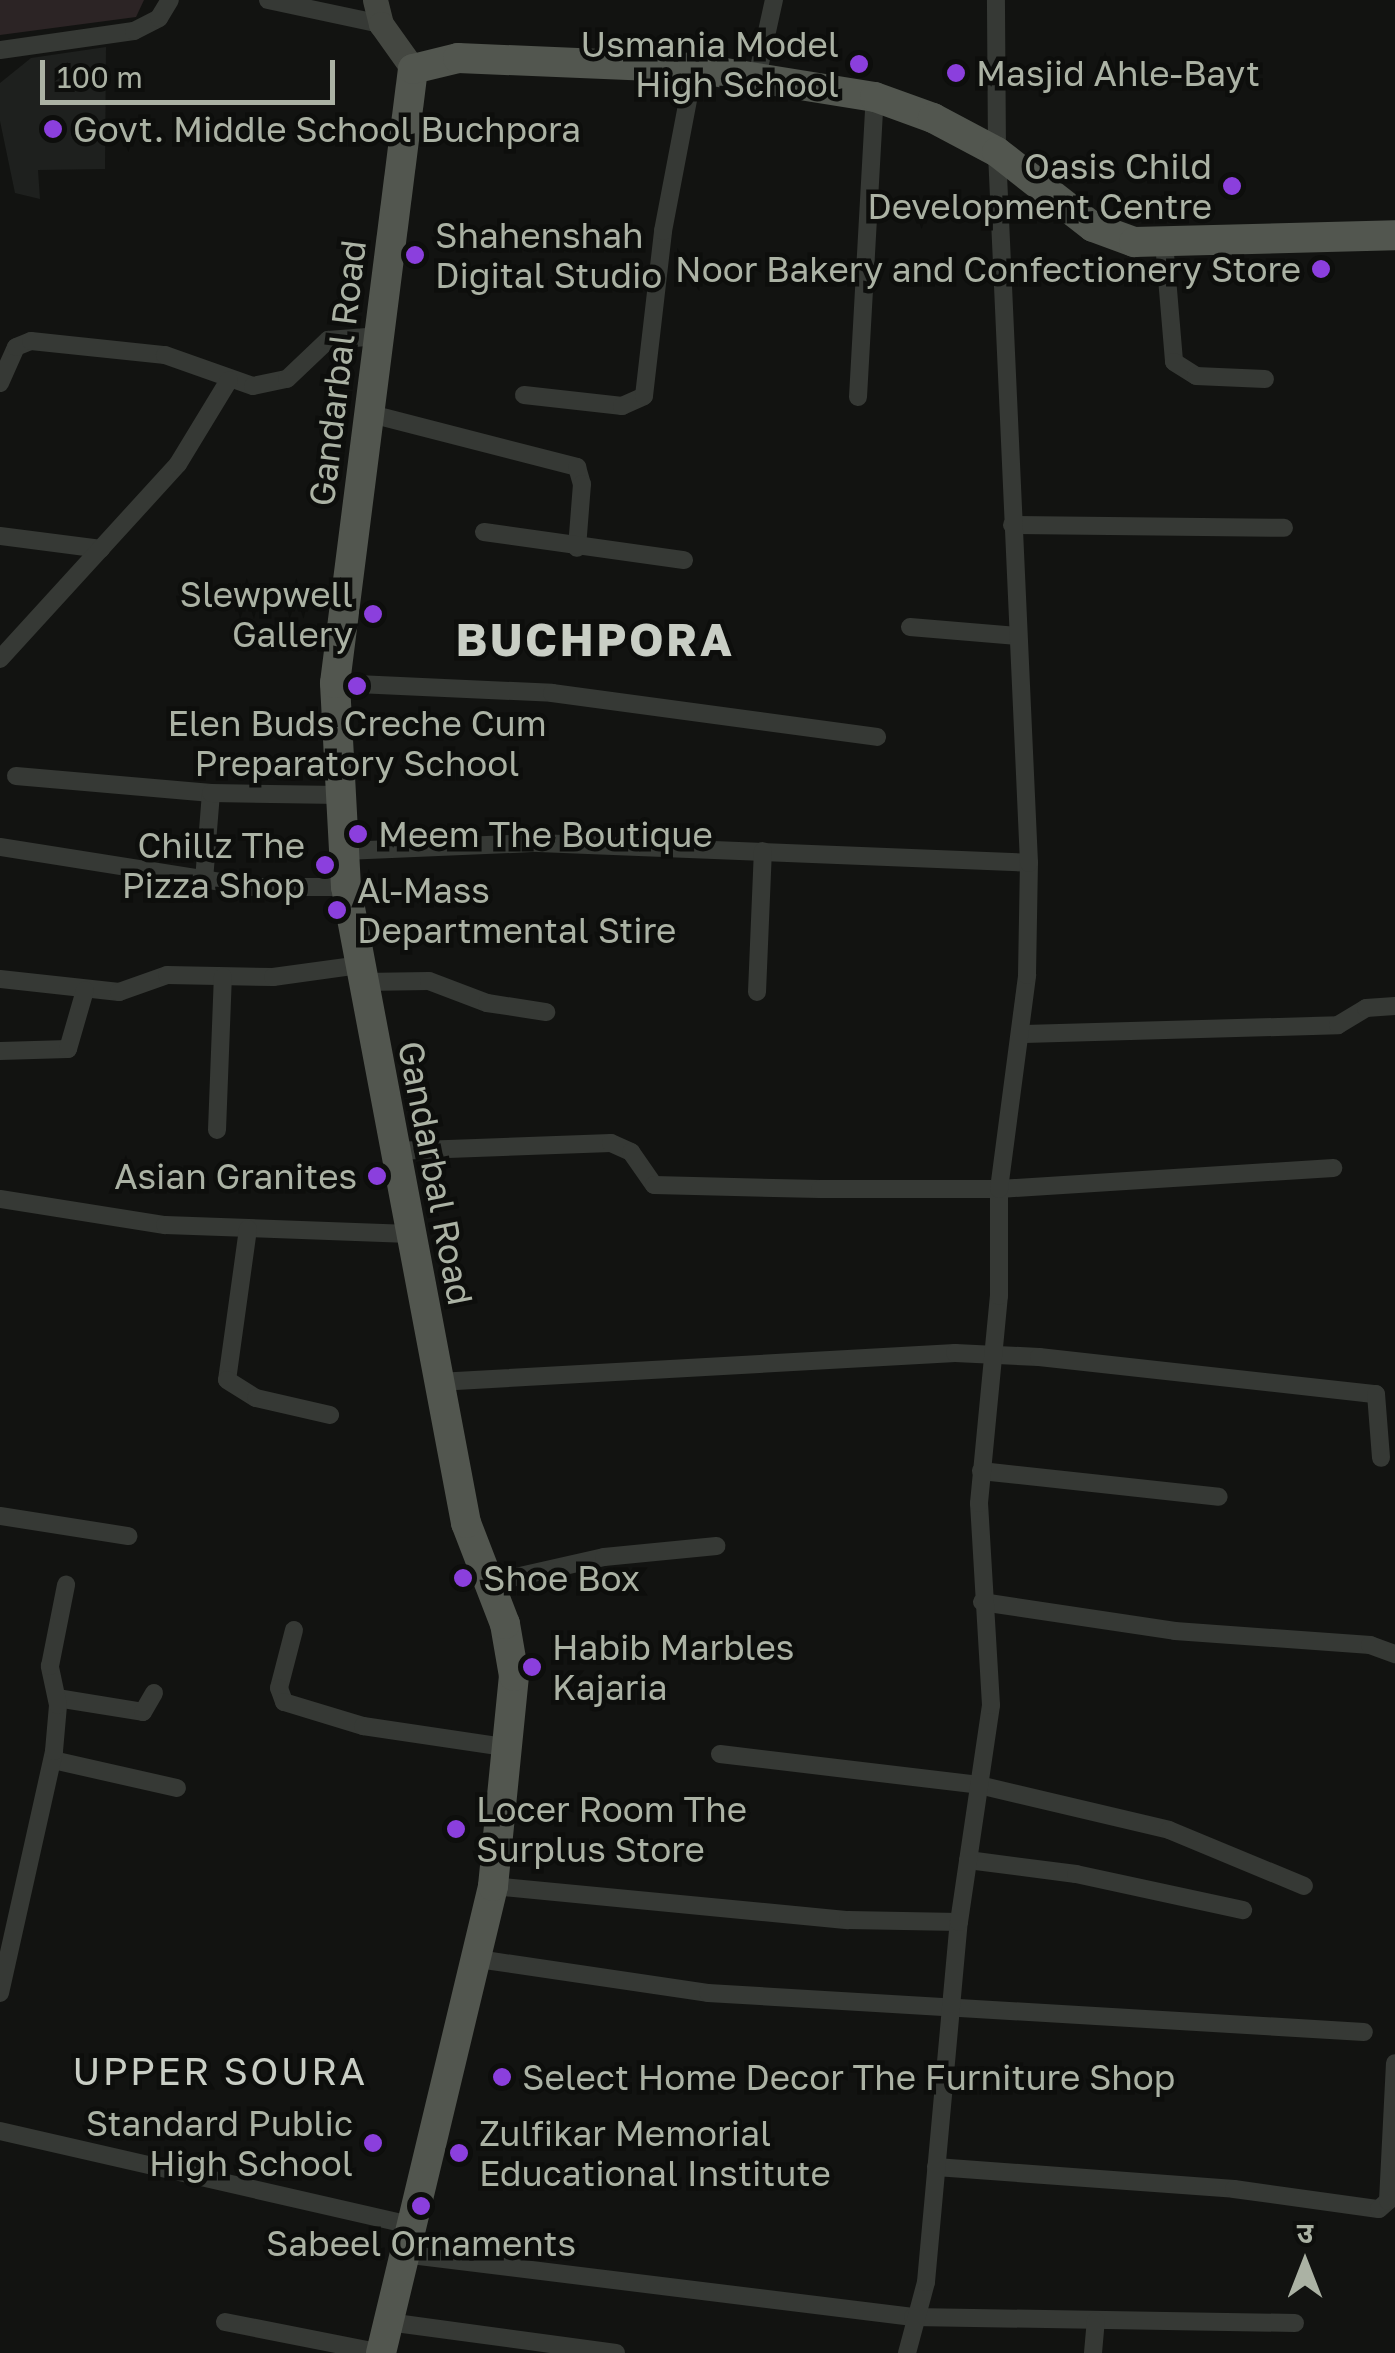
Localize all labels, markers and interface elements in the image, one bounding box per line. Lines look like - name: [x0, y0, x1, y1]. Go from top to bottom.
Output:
- place label: Usmania Model High School: [581, 23, 839, 105]
- scale bar: [45, 40, 340, 102]
- place label: Masjid Ahle-Bayt: [976, 52, 1260, 94]
- marker: Usmania Model High School: [848, 53, 870, 75]
- text: 100 m: [57, 59, 143, 95]
- marker: Masjid Ahle-Bayt: [945, 62, 967, 84]
- place label: Govt. Middle School Buchpora: [73, 108, 581, 150]
- marker: Govt. Middle School Buchpora: [42, 118, 64, 140]
- place label: Oasis Child Development Centre: [867, 145, 1212, 227]
- marker: Oasis Child Development Centre: [1221, 175, 1243, 197]
- place label: Shahenshah Digital Studio: [435, 214, 662, 296]
- street label: Gandarbal Road: [300, 237, 374, 509]
- marker: Shahenshah Digital Studio: [404, 244, 426, 266]
- place label: Noor Bakery and Confectionery Store: [675, 248, 1301, 290]
- marker: Noor Bakery and Confectionery Store: [1310, 258, 1332, 280]
- place label: Slewpwell Gallery: [180, 573, 353, 655]
- marker: Slewpwell Gallery: [362, 603, 384, 625]
- district label: BUCHPORA: [456, 613, 734, 667]
- marker: Elen Buds Creche Cum Preparatory School: [346, 675, 368, 697]
- place label: Elen Buds Creche Cum Preparatory School: [167, 702, 547, 784]
- place label: Meem The Boutique: [378, 813, 713, 855]
- marker: Meem The Boutique: [347, 823, 369, 845]
- place label: Chillz The Pizza Shop: [122, 824, 305, 906]
- marker: Chillz The Pizza Shop: [314, 854, 336, 876]
- place label: Al-Mass Departmental Stire: [357, 869, 676, 951]
- marker: Al-Mass Departmental Stire: [326, 899, 348, 921]
- street label: Gandarbal Road: [390, 1037, 482, 1309]
- place label: Asian Granites: [114, 1155, 357, 1197]
- marker: Asian Granites: [366, 1165, 388, 1187]
- place label: Shoe Box: [483, 1557, 640, 1599]
- marker: Shoe Box: [452, 1567, 474, 1589]
- place label: Habib Marbles Kajaria: [552, 1626, 794, 1708]
- marker: Habib Marbles Kajaria: [521, 1656, 543, 1678]
- place label: Locer Room The Surplus Store: [476, 1788, 747, 1870]
- marker: Locer Room The Surplus Store: [445, 1818, 467, 1840]
- district label: UPPER SOURA: [72, 2048, 368, 2094]
- place label: Select Home Decor The Furniture Shop: [522, 2056, 1175, 2098]
- marker: Select Home Decor The Furniture Shop: [491, 2066, 513, 2088]
- place label: Standard Public High School: [86, 2102, 353, 2184]
- place label: Zulfikar Memorial Educational Institute: [479, 2112, 831, 2194]
- marker: Standard Public High School: [362, 2132, 384, 2154]
- marker: Zulfikar Memorial Educational Institute: [448, 2142, 470, 2164]
- marker: Sabeel Ornaments: [410, 2195, 432, 2217]
- north arrow: [1255, 2213, 1355, 2313]
- text: उ: [1297, 2216, 1313, 2249]
- place label: Sabeel Ornaments: [266, 2222, 576, 2264]

